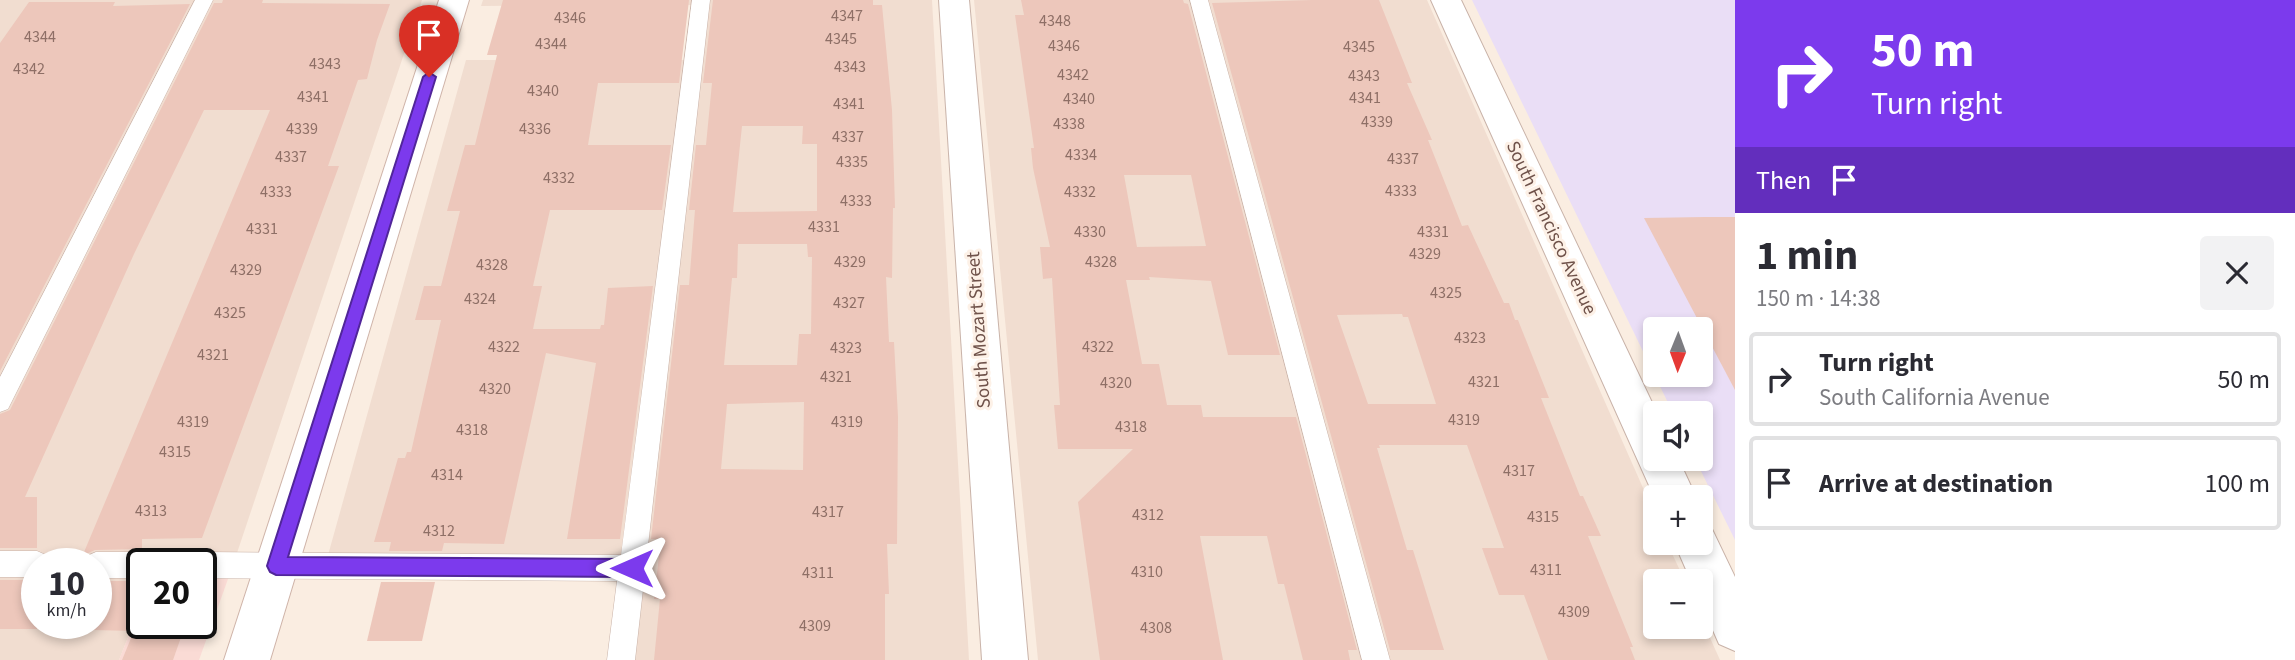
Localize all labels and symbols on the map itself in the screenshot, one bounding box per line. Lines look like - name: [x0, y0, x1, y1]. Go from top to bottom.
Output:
- pin: [399, 5, 459, 77]
- house number: 4347: [831, 5, 863, 27]
- house number: 4346: [554, 7, 586, 29]
- house number: 4348: [1039, 10, 1071, 32]
- house number: 4344: [24, 26, 56, 48]
- house number: 4345: [825, 28, 857, 50]
- house number: 4344: [535, 33, 567, 55]
- house number: 4346: [1048, 35, 1080, 57]
- house number: 4345: [1343, 36, 1375, 58]
- house number: 4343: [309, 53, 341, 75]
- house number: 4343: [834, 56, 866, 78]
- house number: 4342: [13, 58, 45, 80]
- house number: 4342: [1057, 64, 1089, 86]
- house number: 4343: [1348, 65, 1380, 87]
- house number: 4340: [527, 80, 559, 102]
- house number: 4341: [297, 86, 329, 108]
- house number: 4341: [1349, 87, 1381, 109]
- house number: 4340: [1063, 88, 1095, 110]
- house number: 4341: [833, 93, 865, 115]
- house number: 4339: [1361, 111, 1393, 133]
- house number: 4338: [1053, 113, 1085, 135]
- house number: 4339: [286, 118, 318, 140]
- house number: 4336: [519, 118, 551, 140]
- house number: 4337: [832, 126, 864, 148]
- street label: South Francisco Avenue: [1499, 137, 1603, 319]
- house number: 4334: [1065, 144, 1097, 166]
- house number: 4337: [275, 146, 307, 168]
- house number: 4337: [1387, 148, 1419, 170]
- house number: 4335: [836, 151, 868, 173]
- house number: 4332: [543, 167, 575, 189]
- house number: 4333: [1385, 180, 1417, 202]
- house number: 4333: [260, 181, 292, 203]
- house number: 4332: [1064, 181, 1096, 203]
- house number: 4333: [840, 190, 872, 212]
- house number: 4331: [808, 216, 840, 238]
- house number: 4331: [246, 218, 278, 240]
- house number: 4330: [1074, 221, 1106, 243]
- house number: 4331: [1417, 221, 1449, 243]
- house number: 4329: [1409, 243, 1441, 265]
- street label: South Mozart Street: [960, 250, 998, 409]
- house number: 4329: [834, 251, 866, 273]
- house number: 4328: [1085, 251, 1117, 273]
- house number: 4328: [476, 254, 508, 276]
- house number: 4329: [230, 259, 262, 281]
- house number: 4325: [1430, 282, 1462, 304]
- house number: 4324: [464, 288, 496, 310]
- house number: 4327: [833, 292, 865, 314]
- house number: 4325: [214, 302, 246, 324]
- north arrow: [1643, 317, 1713, 387]
- house number: 4323: [1454, 327, 1486, 349]
- house number: 4322: [488, 336, 520, 358]
- house number: 4322: [1082, 336, 1114, 358]
- house number: 4323: [830, 337, 862, 359]
- house number: 4321: [197, 344, 229, 366]
- house number: 4321: [820, 366, 852, 388]
- house number: 4321: [1468, 371, 1500, 393]
- house number: 4320: [1100, 372, 1132, 394]
- house number: 4320: [479, 378, 511, 400]
- house number: 4319: [1448, 409, 1480, 431]
- house number: 4319: [177, 411, 209, 433]
- house number: 4319: [831, 411, 863, 433]
- house number: 4318: [1115, 416, 1147, 438]
- house number: 4318: [456, 419, 488, 441]
- house number: 4315: [159, 441, 191, 463]
- house number: 4317: [1503, 460, 1535, 482]
- house number: 4314: [431, 464, 463, 486]
- house number: 4313: [135, 500, 167, 522]
- house number: 4317: [812, 501, 844, 523]
- house number: 4312: [1132, 504, 1164, 526]
- house number: 4315: [1527, 506, 1559, 528]
- house number: 4312: [423, 520, 455, 542]
- position arrow: [595, 531, 669, 605]
- speed limit sign: 20: [126, 548, 217, 639]
- house number: 4311: [1530, 559, 1562, 581]
- house number: 4310: [1131, 561, 1163, 583]
- house number: 4311: [802, 562, 834, 584]
- house number: 4309: [1558, 601, 1590, 623]
- house number: 4309: [799, 615, 831, 637]
- house number: 4308: [1140, 617, 1172, 639]

